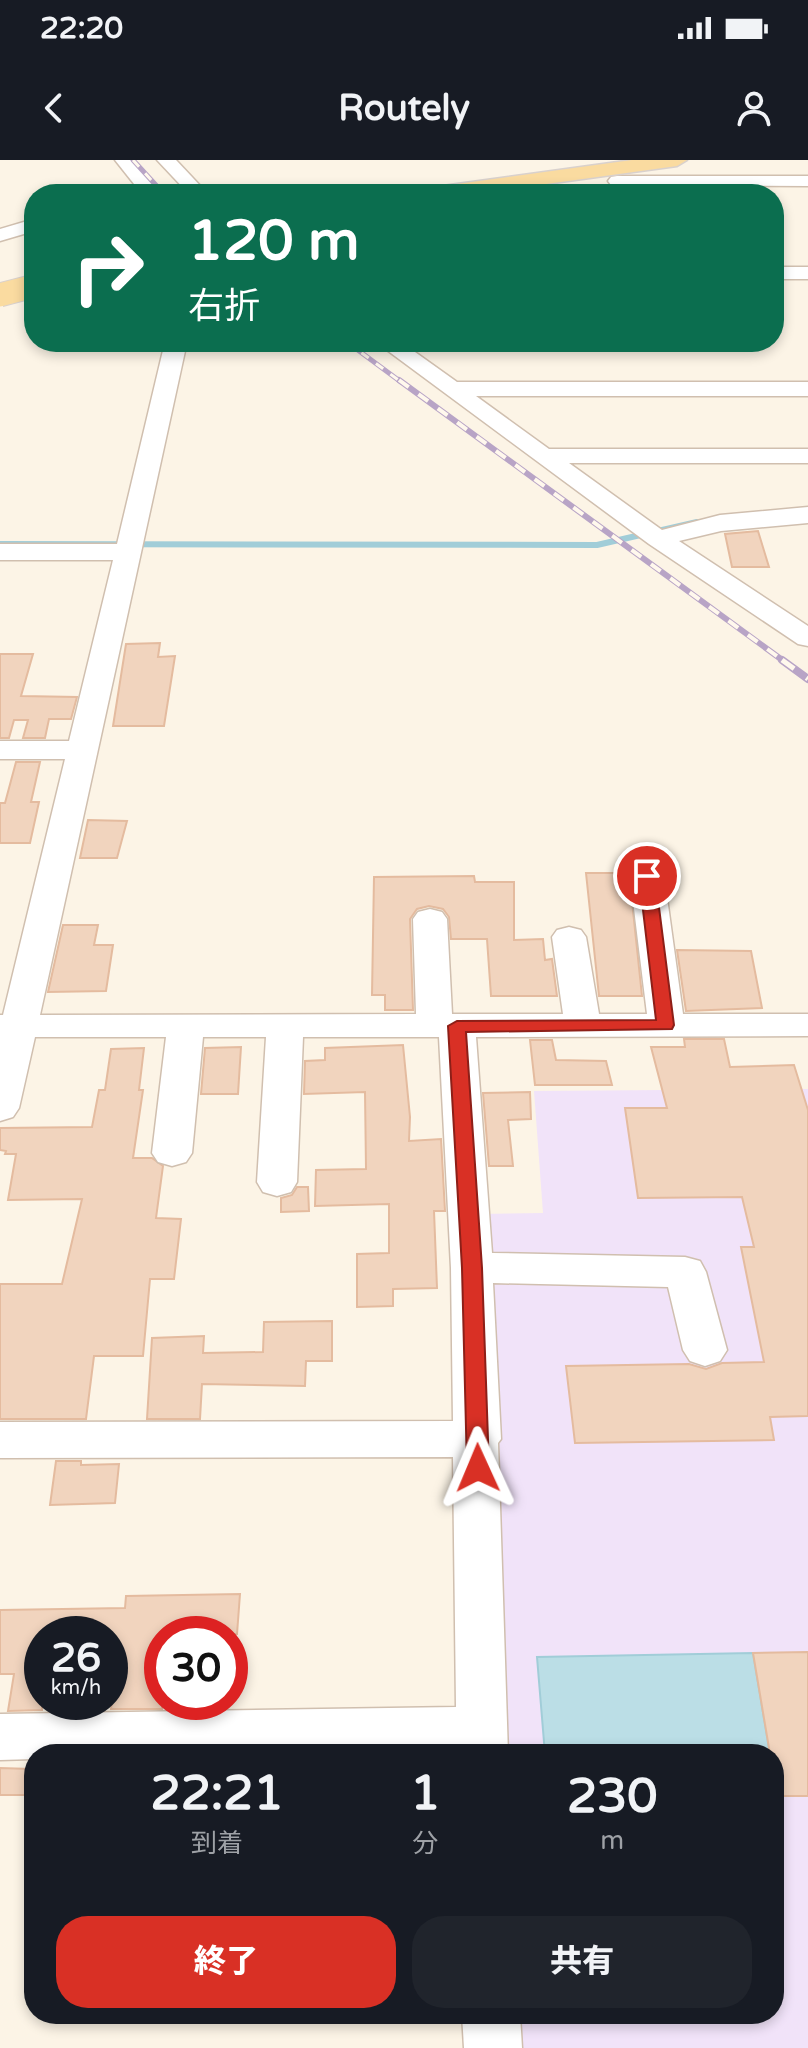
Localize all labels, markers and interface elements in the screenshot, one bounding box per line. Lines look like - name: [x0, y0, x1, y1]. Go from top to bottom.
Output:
- text: 22:20: [40, 10, 123, 47]
- icon: back: [32, 86, 76, 130]
- icon: person: [732, 86, 776, 130]
- text: Routely: [338, 87, 470, 130]
- text: 120 m: [188, 208, 359, 275]
- icon: right: [56, 216, 160, 320]
- text: 右折: [188, 285, 260, 328]
- pin: [613, 842, 681, 910]
- icon: arrive: [625, 854, 669, 898]
- position arrow: [436, 1426, 520, 1510]
- speed limit sign: 30: [144, 1616, 248, 1720]
- text: 26: [51, 1634, 101, 1682]
- text: km/h: [51, 1676, 101, 1700]
- text: 22:21: [151, 1765, 284, 1823]
- text: 1: [410, 1765, 440, 1823]
- text: 230: [567, 1768, 657, 1826]
- text: m: [600, 1825, 624, 1856]
- text: 到着: [191, 1828, 243, 1859]
- text: 分: [412, 1828, 438, 1859]
- button: 終了: [56, 1916, 396, 2008]
- button: 共有: [412, 1916, 752, 2008]

